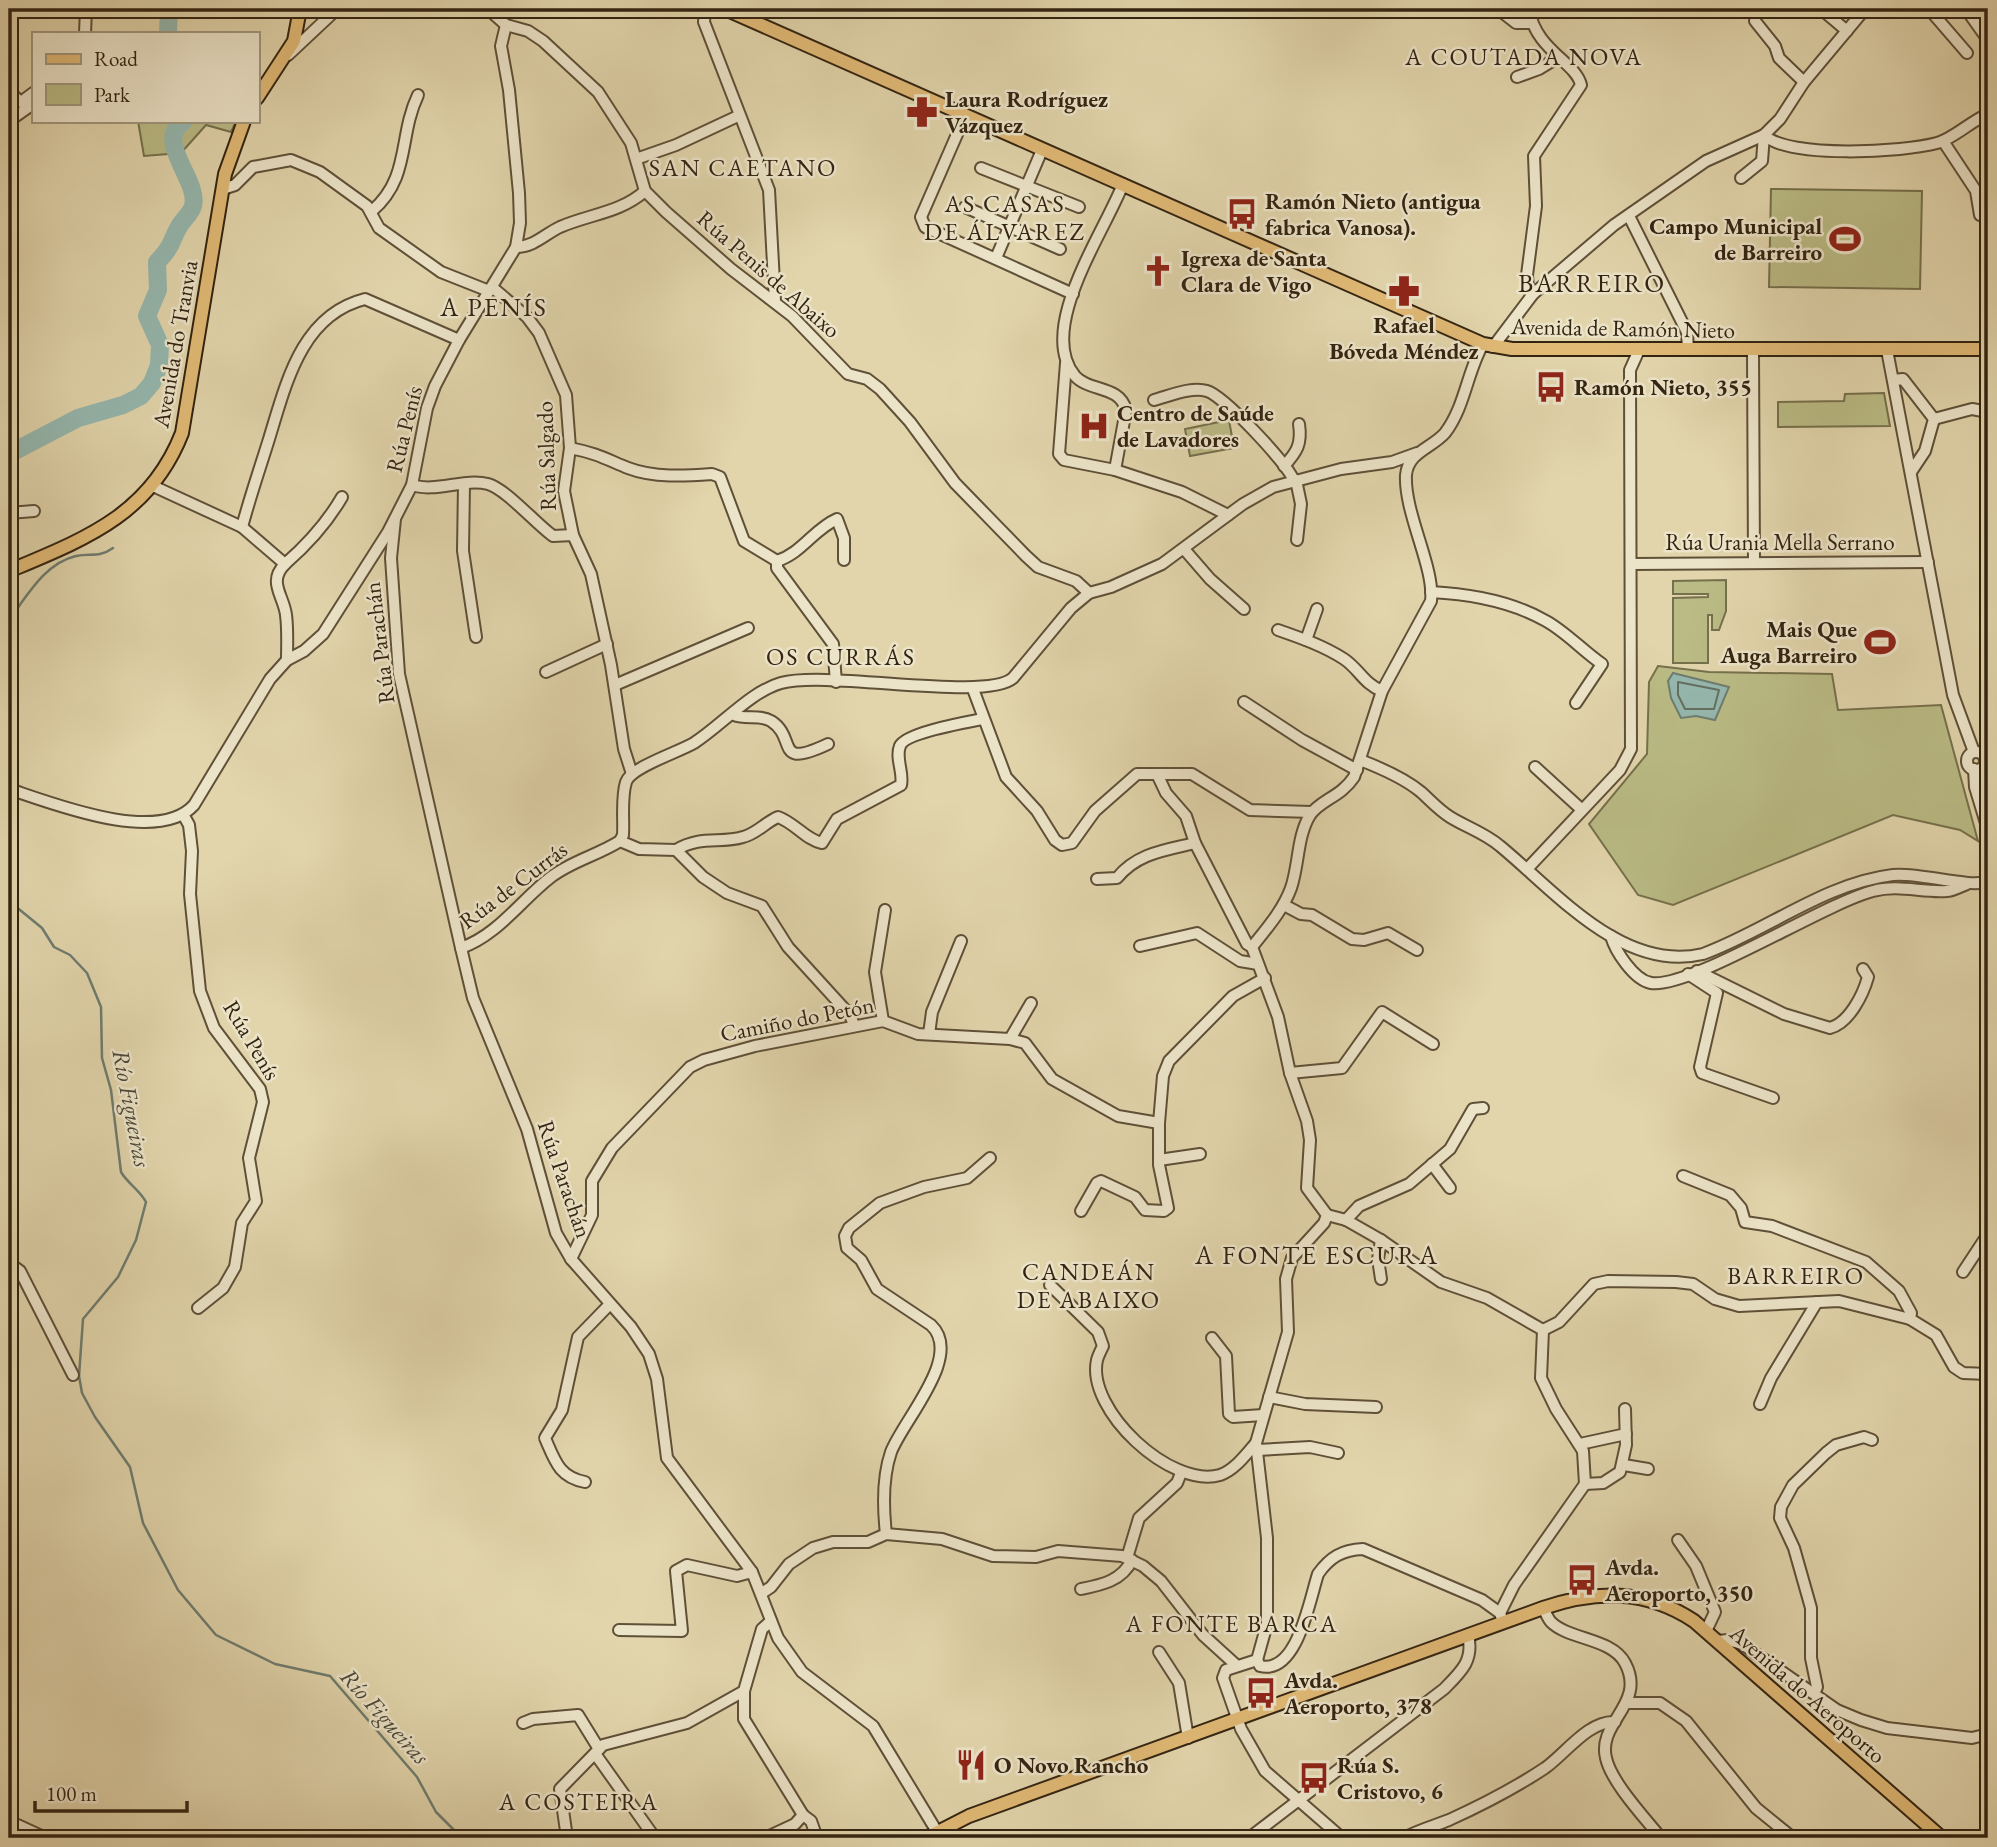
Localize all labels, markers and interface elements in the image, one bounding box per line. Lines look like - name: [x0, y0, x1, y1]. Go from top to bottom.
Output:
- legend: [32, 32, 259, 122]
- district label: A COUTADA NOVA: [1404, 41, 1643, 72]
- text: Road: [94, 45, 138, 72]
- text: Park: [94, 81, 131, 108]
- place label: Laura Rodríguez Vázquez: [945, 84, 1108, 140]
- pharmacy icon: Laura Rodríguez Vázquez: [905, 95, 939, 129]
- district label: SAN CAETANO: [649, 152, 837, 183]
- place label: Ramón Nieto (antigua fabrica Vanosa).: [1265, 186, 1482, 242]
- district label: AS CASAS DE ÁLVAREZ: [924, 188, 1086, 247]
- bus stop icon: Ramón Nieto (antigua fabrica Vanosa).: [1225, 197, 1259, 231]
- street label: Rúa Penis de Abaixo: [691, 203, 847, 345]
- place label: Campo Municipal de Barreiro: [1649, 211, 1822, 267]
- sports icon: Campo Municipal de Barreiro: [1828, 222, 1862, 256]
- place label: Igrexa de Santa Clara de Vigo: [1181, 243, 1328, 299]
- church icon: Igrexa de Santa Clara de Vigo: [1141, 254, 1175, 288]
- street label: Avenida do Tranvia: [145, 257, 205, 431]
- district label: BARREIRO: [1518, 266, 1666, 300]
- pharmacy icon: Rafael Bóveda Méndez: [1387, 274, 1421, 308]
- district label: A PENÍS: [439, 290, 548, 324]
- place label: Rafael Bóveda Méndez: [1329, 310, 1479, 366]
- street label: Avenida de Ramón Nieto: [1510, 311, 1735, 345]
- bus stop icon: Ramón Nieto, 355: [1534, 370, 1568, 404]
- place label: Ramón Nieto, 355: [1574, 372, 1752, 402]
- street label: Rúa Penís: [379, 383, 429, 475]
- place label: Centro de Saúde de Lavadores: [1117, 398, 1274, 454]
- street label: Rúa Salgado: [529, 401, 563, 511]
- hospital icon: Centro de Saúde de Lavadores: [1077, 409, 1111, 443]
- street label: Rúa Urania Mella Serrano: [1665, 527, 1895, 557]
- street label: Rúa Parachán: [357, 580, 401, 706]
- place label: Mais Que Auga Barreiro: [1720, 614, 1857, 670]
- sports icon: Mais Que Auga Barreiro: [1863, 625, 1897, 659]
- district label: OS CURRÁS: [766, 641, 916, 672]
- street label: Rúa de Currás: [453, 835, 573, 935]
- street label: Camiño do Petón: [718, 989, 876, 1049]
- street label: Rúa Penís: [216, 995, 288, 1085]
- water label: Río Figueiras: [105, 1046, 159, 1170]
- street label: Rúa Parachán: [531, 1116, 599, 1242]
- district label: A FONTE ESCURA: [1194, 1238, 1439, 1272]
- district label: CANDEÁN DE ABAIXO: [1017, 1256, 1161, 1315]
- district label: BARREIRO: [1727, 1260, 1865, 1291]
- place label: Avda. Aeroporto, 350: [1604, 1552, 1753, 1608]
- bus stop icon: Avda. Aeroporto, 350: [1565, 1563, 1599, 1597]
- district label: A FONTE BARCA: [1125, 1608, 1338, 1639]
- street label: Avenida do Aeroporto: [1723, 1617, 1892, 1770]
- water label: Río Figueiras: [334, 1661, 437, 1771]
- place label: Avda. Aeroporto, 378: [1283, 1665, 1432, 1721]
- bus stop icon: Avda. Aeroporto, 378: [1244, 1676, 1278, 1710]
- restaurant icon: O Novo Rancho: [954, 1748, 988, 1782]
- place label: O Novo Rancho: [994, 1750, 1149, 1780]
- place label: Rúa S. Cristovo, 6: [1337, 1750, 1443, 1806]
- bus stop icon: Rúa S. Cristovo, 6: [1297, 1761, 1331, 1795]
- scale bar: [35, 1770, 187, 1814]
- text: 100 m: [46, 1780, 97, 1807]
- district label: A COSTEIRA: [498, 1786, 659, 1817]

